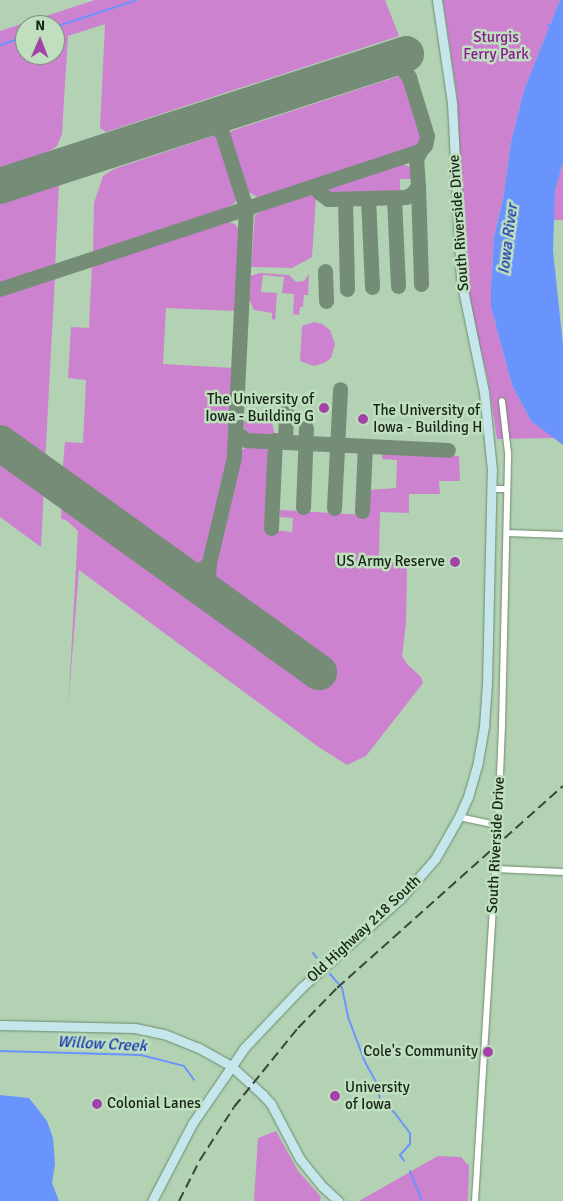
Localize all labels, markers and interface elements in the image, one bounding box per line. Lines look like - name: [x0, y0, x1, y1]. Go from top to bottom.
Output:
- north arrow: [15, 15, 65, 65]
- text: N: [35, 17, 45, 34]
- park label: Sturgis Ferry Park: [463, 28, 529, 63]
- street label: South Riverside Drive: [445, 154, 473, 292]
- water label: Iowa River: [494, 203, 522, 275]
- place label: The University of Iowa - Building G: [205, 390, 314, 425]
- place label: The University of Iowa - Building H: [373, 401, 482, 436]
- marker: The University of Iowa - Building G: [318, 402, 330, 414]
- marker: The University of Iowa - Building H: [357, 413, 369, 425]
- place label: US Army Reserve: [336, 553, 445, 571]
- marker: US Army Reserve: [449, 556, 461, 568]
- street label: South Riverside Drive: [483, 776, 509, 914]
- street label: Old Highway 218 South: [303, 872, 425, 986]
- water label: Willow Creek: [57, 1032, 147, 1056]
- place label: Cole's Community: [363, 1043, 478, 1061]
- marker: Cole's Community: [482, 1046, 494, 1058]
- place label: University of Iowa: [345, 1078, 410, 1113]
- marker: University of Iowa: [329, 1090, 341, 1102]
- place label: Colonial Lanes: [107, 1095, 201, 1113]
- marker: Colonial Lanes: [91, 1098, 103, 1110]

